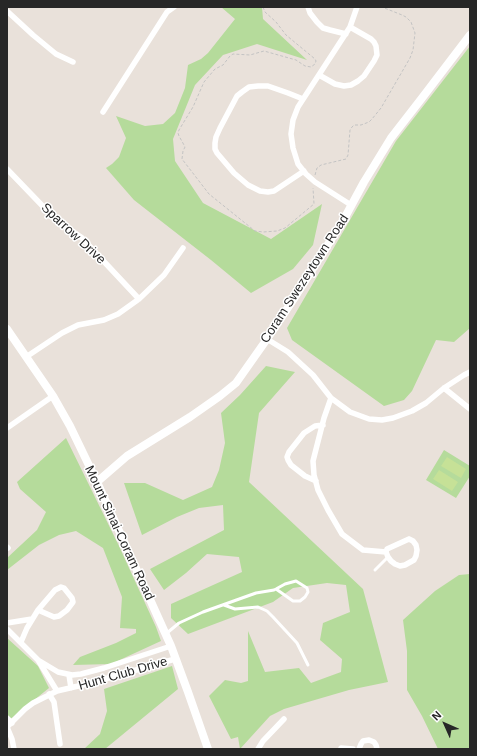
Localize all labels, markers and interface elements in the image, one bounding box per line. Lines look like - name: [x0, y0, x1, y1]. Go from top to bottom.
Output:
- street label: Sparrow Drive: [38, 200, 108, 268]
- street label: Coram Swezeytown Road: [258, 212, 352, 346]
- street label: Mount Sinai-Coram Road: [81, 463, 157, 603]
- street label: Hunt Club Drive: [77, 654, 169, 694]
- north arrow: [425, 704, 465, 744]
- text: N: [429, 708, 444, 723]

